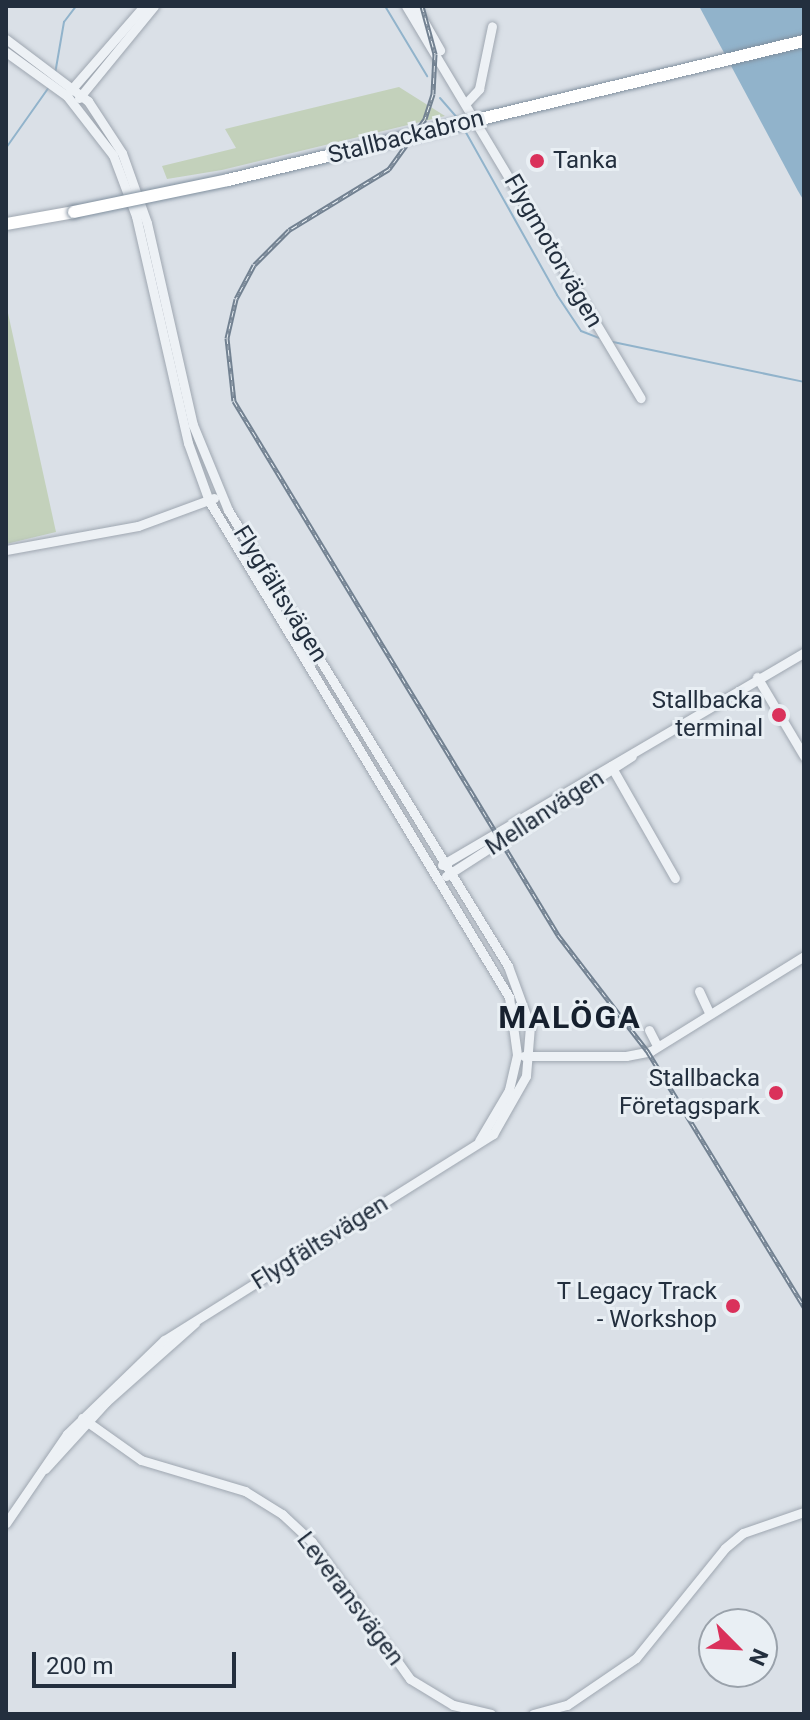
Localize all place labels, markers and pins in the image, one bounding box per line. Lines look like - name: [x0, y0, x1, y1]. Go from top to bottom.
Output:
- place label: Tanka: [553, 147, 618, 175]
- marker: Tanka: [528, 152, 546, 170]
- place label: Stallbacka terminal: [652, 687, 763, 743]
- marker: Stallbacka terminal: [770, 706, 788, 724]
- place label: Stallbacka Företagspark: [619, 1065, 760, 1121]
- marker: Stallbacka Företagspark: [767, 1084, 785, 1102]
- place label: T Legacy Track - Workshop: [556, 1278, 717, 1334]
- marker: T Legacy Track - Workshop: [724, 1297, 742, 1315]

